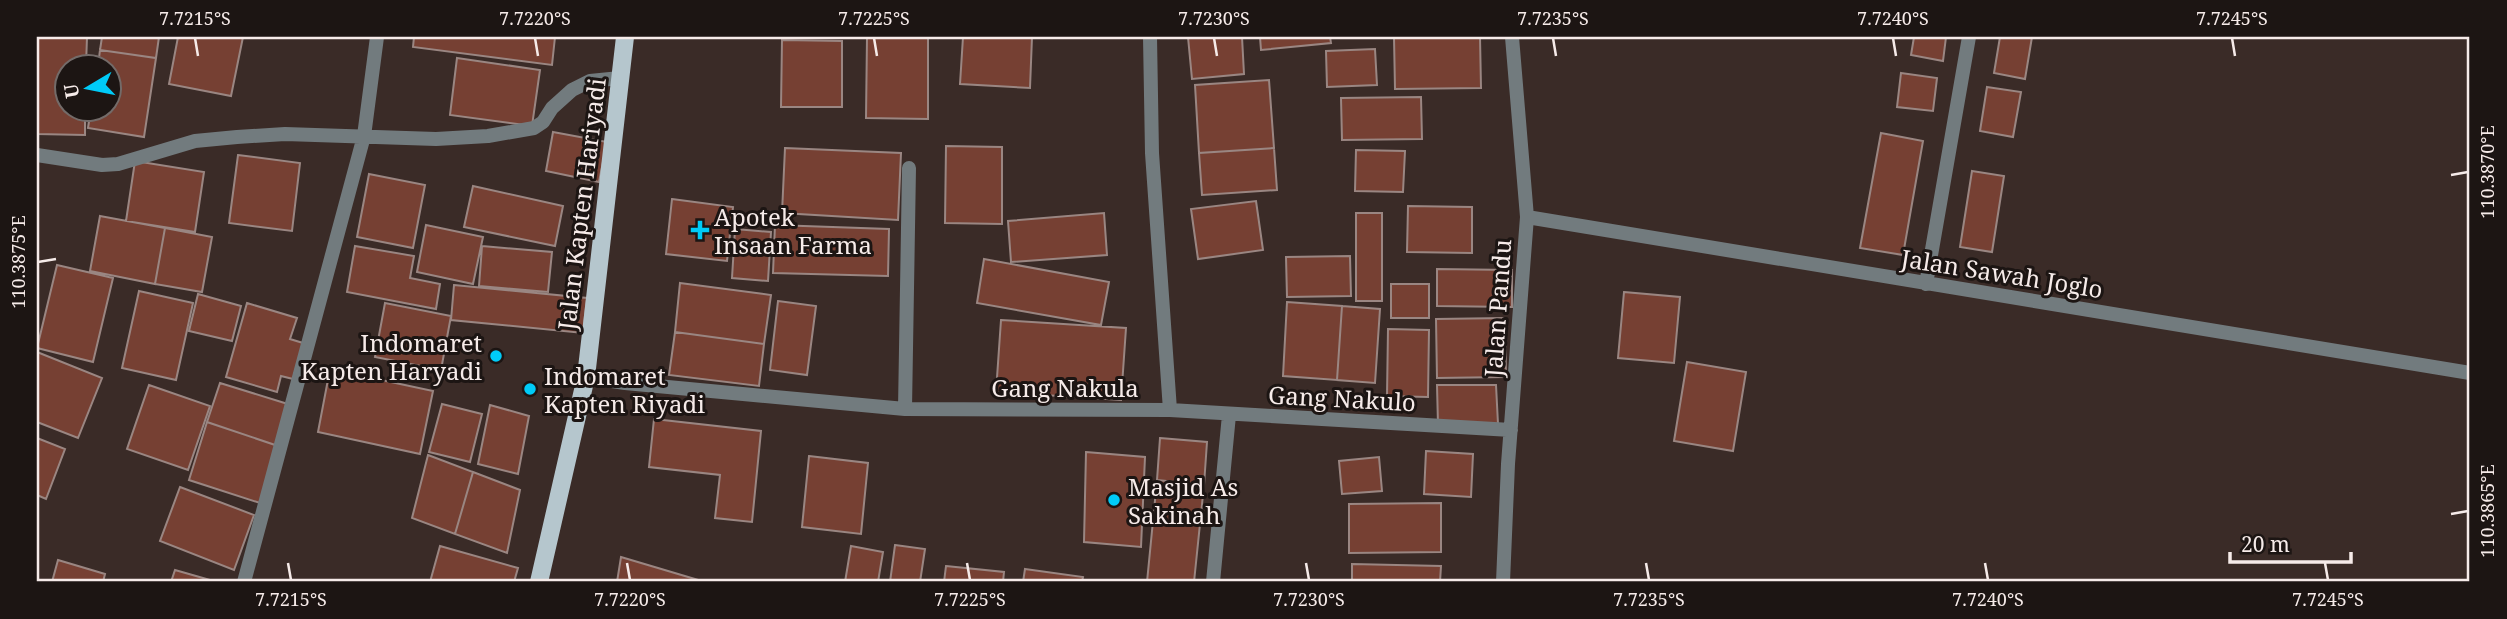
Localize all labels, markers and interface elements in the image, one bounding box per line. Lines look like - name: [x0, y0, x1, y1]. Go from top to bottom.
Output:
- text: 7.7215°S: [159, 6, 231, 30]
- text: 7.7220°S: [499, 6, 571, 30]
- text: 7.7225°S: [838, 6, 910, 30]
- text: 7.7230°S: [1178, 6, 1250, 30]
- text: 7.7235°S: [1517, 6, 1589, 30]
- text: 7.7240°S: [1857, 6, 1929, 30]
- text: 7.7245°S: [2196, 6, 2268, 30]
- north arrow: [52, 52, 122, 122]
- street label: Jalan Kapten Hariyadi: [549, 76, 613, 333]
- text: U: [57, 82, 85, 100]
- text: 110.3870°E: [2475, 125, 2499, 219]
- place label: Apotek Insaan Farma: [714, 200, 872, 261]
- text: 110.3875°E: [6, 215, 30, 309]
- marker: Apotek Insaan Farma: [692, 222, 708, 238]
- street label: Jalan Pandu: [1476, 238, 1518, 379]
- street label: Jalan Sawah Joglo: [1898, 241, 2105, 305]
- place label: Indomaret Kapten Haryadi: [301, 326, 482, 387]
- marker: Indomaret Kapten Haryadi: [488, 348, 504, 364]
- place label: Indomaret Kapten Riyadi: [544, 359, 705, 420]
- street label: Gang Nakula: [991, 371, 1139, 404]
- street label: Gang Nakulo: [1267, 378, 1417, 418]
- marker: Indomaret Kapten Riyadi: [522, 381, 538, 397]
- text: 110.3865°E: [2475, 464, 2499, 558]
- place label: Masjid As Sakinah: [1128, 470, 1238, 531]
- marker: Masjid As Sakinah: [1106, 492, 1122, 508]
- scale bar: [2230, 521, 2351, 565]
- text: 20 m: [2241, 530, 2290, 558]
- text: 7.7215°S: [255, 587, 327, 611]
- text: 7.7220°S: [594, 587, 666, 611]
- text: 7.7225°S: [934, 587, 1006, 611]
- text: 7.7230°S: [1273, 587, 1345, 611]
- text: 7.7235°S: [1613, 587, 1685, 611]
- text: 7.7240°S: [1952, 587, 2024, 611]
- text: 7.7245°S: [2292, 587, 2364, 611]

